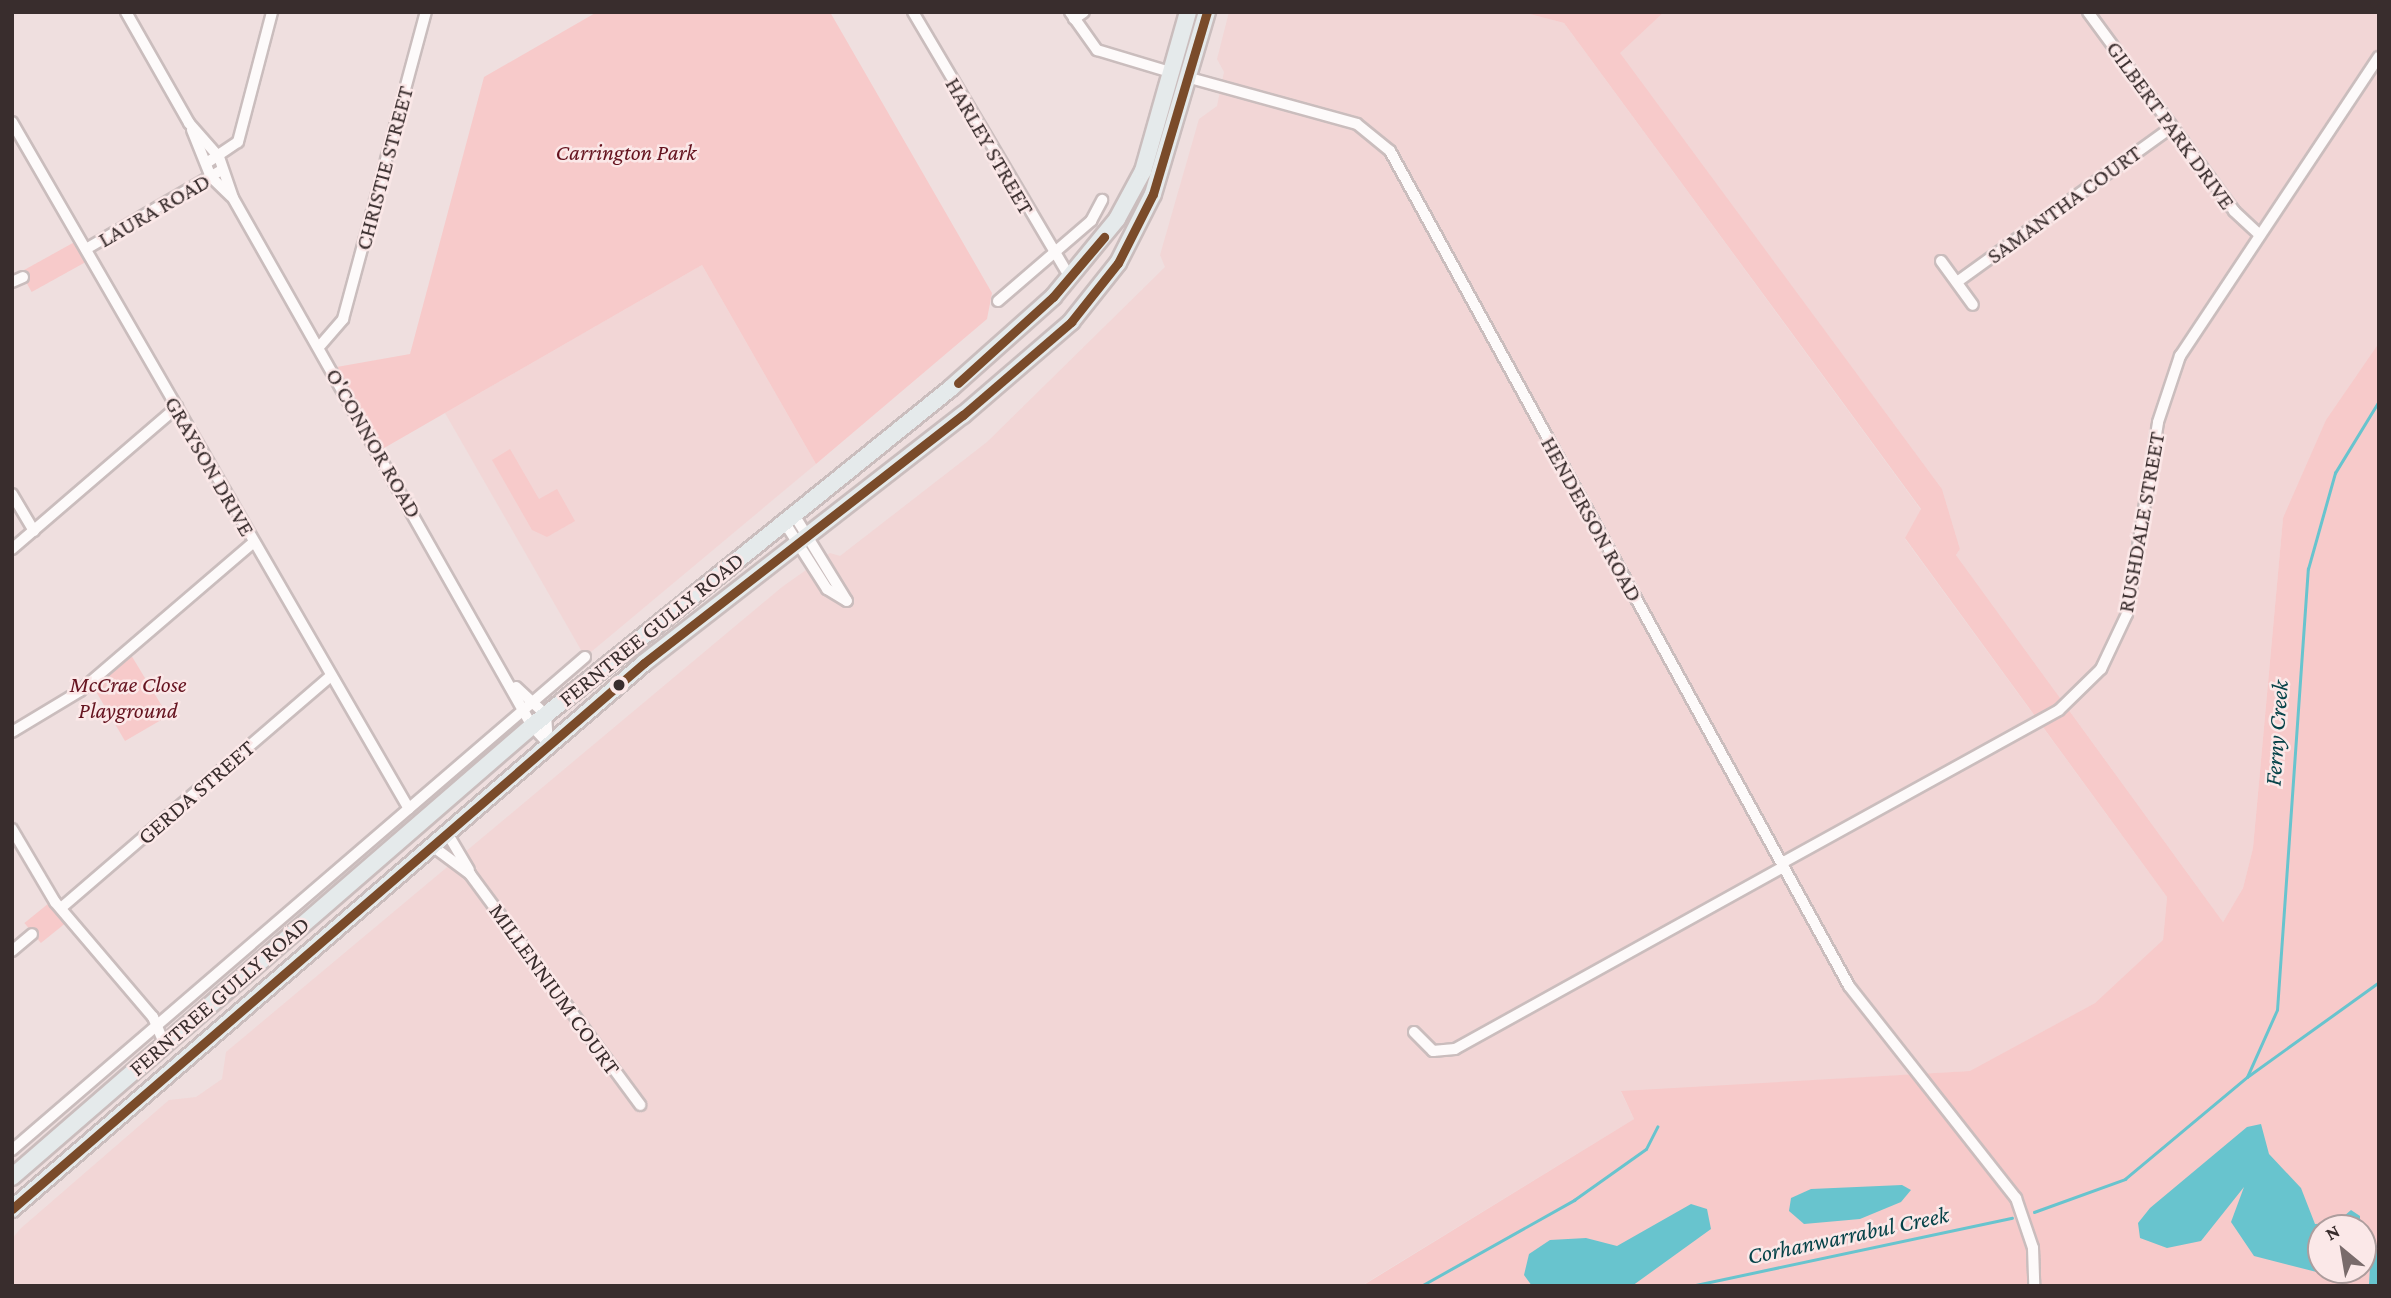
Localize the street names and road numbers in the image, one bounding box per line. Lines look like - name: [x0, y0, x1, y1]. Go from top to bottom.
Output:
- street label: GILBERT PARK DRIVE: [2101, 35, 2241, 215]
- street label: HARLEY STREET: [939, 72, 1041, 220]
- street label: CHRISTIE STREET: [349, 83, 419, 253]
- street label: SAMANTHA COURT: [1981, 139, 2147, 269]
- street label: LAURA ROAD: [93, 167, 215, 253]
- street label: O'CONNOR ROAD: [320, 363, 428, 523]
- street label: GRAYSON DRIVE: [159, 391, 261, 541]
- street label: RUSHDALE STREET: [2112, 429, 2170, 615]
- street label: HENDERSON ROAD: [1535, 431, 1649, 607]
- street label: FERNTREE GULLY ROAD: [553, 546, 749, 712]
- street label: GERDA STREET: [132, 734, 260, 850]
- street label: MILLENNIUM COURT: [483, 898, 627, 1080]
- street label: FERNTREE GULLY ROAD: [123, 910, 315, 1082]

